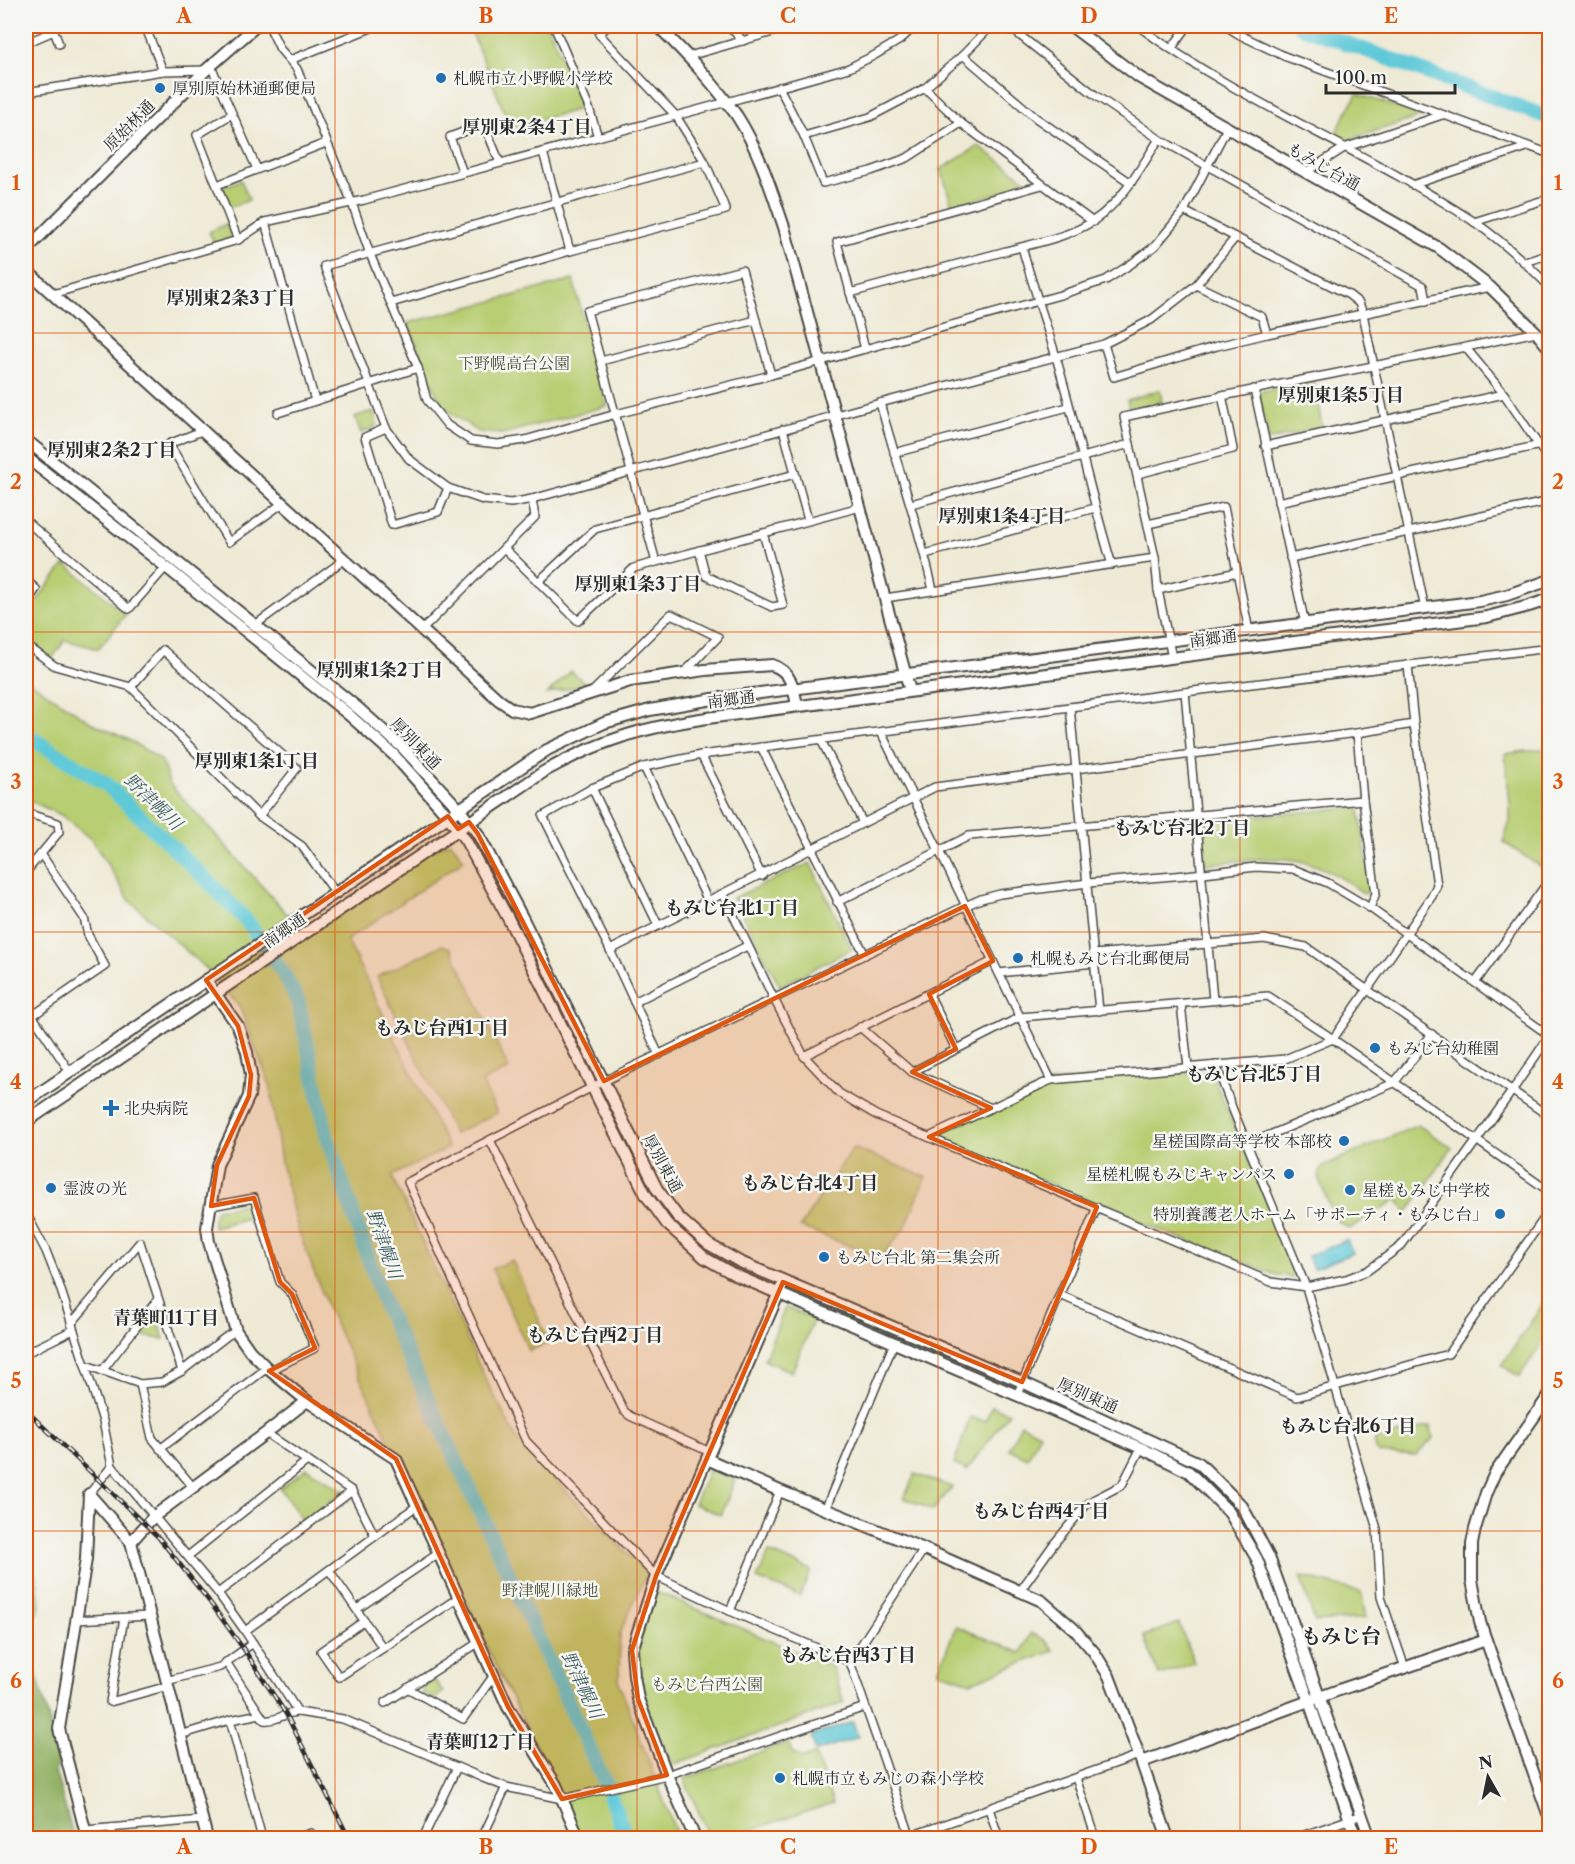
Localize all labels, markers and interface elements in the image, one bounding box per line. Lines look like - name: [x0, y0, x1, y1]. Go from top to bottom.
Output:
- text: A: [175, 4, 192, 28]
- text: B: [479, 4, 494, 28]
- text: C: [780, 4, 796, 28]
- text: D: [1080, 4, 1098, 28]
- text: E: [1384, 4, 1398, 28]
- scale bar: [1326, 57, 1455, 95]
- text: 100 m: [1335, 67, 1387, 89]
- place label: 札幌市立小野幌小学校: [453, 68, 613, 88]
- marker: 札幌市立小野幌小学校: [434, 71, 448, 85]
- place label: 厚別原始林通郵便局: [172, 78, 316, 98]
- marker: 厚別原始林通郵便局: [153, 81, 167, 95]
- street label: 原始林通: [99, 95, 159, 155]
- district label: 厚別東2条4丁目: [462, 116, 592, 138]
- street label: もみじ台通: [1284, 138, 1364, 194]
- text: 1: [12, 171, 21, 195]
- text: 1: [1554, 171, 1563, 195]
- district label: 厚別東2条3丁目: [167, 287, 295, 309]
- park label: 下野幌高台公園: [458, 353, 570, 373]
- district label: 厚別東1条5丁目: [1278, 384, 1404, 406]
- district label: 厚別東2条2丁目: [47, 439, 177, 461]
- text: 2: [10, 470, 22, 494]
- text: 2: [1552, 470, 1564, 494]
- district label: 厚別東1条4丁目: [939, 505, 1065, 527]
- district label: 厚別東1条3丁目: [575, 573, 701, 595]
- street label: 南郷通: [1188, 625, 1238, 651]
- district label: 厚別東1条2丁目: [317, 659, 443, 681]
- street label: 南郷通: [706, 686, 756, 712]
- street label: 厚別東通: [387, 713, 445, 773]
- district label: 厚別東1条1丁目: [195, 750, 319, 772]
- water label: 野津幌川: [119, 769, 188, 836]
- text: 3: [10, 770, 22, 794]
- text: 3: [1552, 770, 1564, 794]
- district label: もみじ台北2丁目: [1114, 817, 1250, 839]
- district label: もみじ台北1丁目: [665, 897, 799, 919]
- street label: 南郷通: [259, 908, 309, 952]
- place label: 札幌もみじ台北郵便局: [1030, 948, 1190, 968]
- marker: 札幌もみじ台北郵便局: [1011, 951, 1025, 965]
- district label: もみじ台西1丁目: [375, 1017, 509, 1039]
- place label: もみじ台幼稚園: [1387, 1038, 1499, 1058]
- marker: もみじ台幼稚園: [1368, 1041, 1382, 1055]
- district label: もみじ台北5丁目: [1186, 1063, 1322, 1085]
- text: 4: [10, 1070, 22, 1094]
- text: 4: [1552, 1070, 1564, 1094]
- place label: 北央病院: [124, 1098, 188, 1118]
- marker: 北央病院: [102, 1099, 120, 1117]
- street label: 厚別東通: [639, 1130, 687, 1196]
- place label: 星槎国際高等学校 本部校: [1152, 1131, 1332, 1151]
- marker: 星槎国際高等学校 本部校: [1337, 1134, 1351, 1148]
- place label: 星槎札幌もみじキャンパス: [1086, 1164, 1277, 1184]
- marker: 星槎札幌もみじキャンパス: [1282, 1167, 1296, 1181]
- district label: もみじ台北4丁目: [742, 1172, 878, 1194]
- place label: 霊波の光: [63, 1178, 127, 1198]
- place label: 星槎もみじ中学校: [1362, 1180, 1490, 1200]
- marker: 霊波の光: [44, 1181, 58, 1195]
- marker: 星槎もみじ中学校: [1343, 1183, 1357, 1197]
- place label: 特別養護老人ホーム「サポーティ・もみじ台」: [1153, 1204, 1488, 1224]
- water label: 野津幌川: [362, 1206, 407, 1284]
- marker: 特別養護老人ホーム「サポーティ・もみじ台」: [1493, 1207, 1507, 1221]
- place label: もみじ台北 第二集会所: [836, 1247, 1000, 1267]
- marker: もみじ台北 第二集会所: [817, 1250, 831, 1264]
- district label: 青葉町11丁目: [113, 1307, 219, 1329]
- district label: もみじ台西2丁目: [527, 1324, 663, 1346]
- text: 5: [10, 1369, 22, 1393]
- text: 5: [1552, 1369, 1564, 1393]
- street label: 厚別東通: [1055, 1373, 1121, 1417]
- district label: もみじ台北6丁目: [1280, 1415, 1416, 1437]
- district label: もみじ台西4丁目: [973, 1500, 1109, 1522]
- park label: 野津幌川緑地: [502, 1580, 598, 1600]
- district label: もみじ台: [1301, 1624, 1381, 1648]
- district label: もみじ台西3丁目: [780, 1644, 916, 1666]
- water label: 野津幌川: [557, 1648, 608, 1724]
- text: 6: [10, 1669, 22, 1693]
- text: 6: [1552, 1669, 1564, 1693]
- park label: もみじ台西公園: [651, 1674, 763, 1694]
- district label: 青葉町12丁目: [426, 1731, 534, 1753]
- north arrow: [1458, 1747, 1518, 1807]
- text: N: [1477, 1751, 1494, 1773]
- place label: 札幌市立もみじの森小学校: [792, 1768, 984, 1788]
- marker: 札幌市立もみじの森小学校: [773, 1771, 787, 1785]
- text: A: [175, 1835, 192, 1859]
- text: B: [479, 1835, 494, 1859]
- text: C: [780, 1835, 796, 1859]
- text: D: [1080, 1835, 1098, 1859]
- text: E: [1384, 1835, 1398, 1859]

